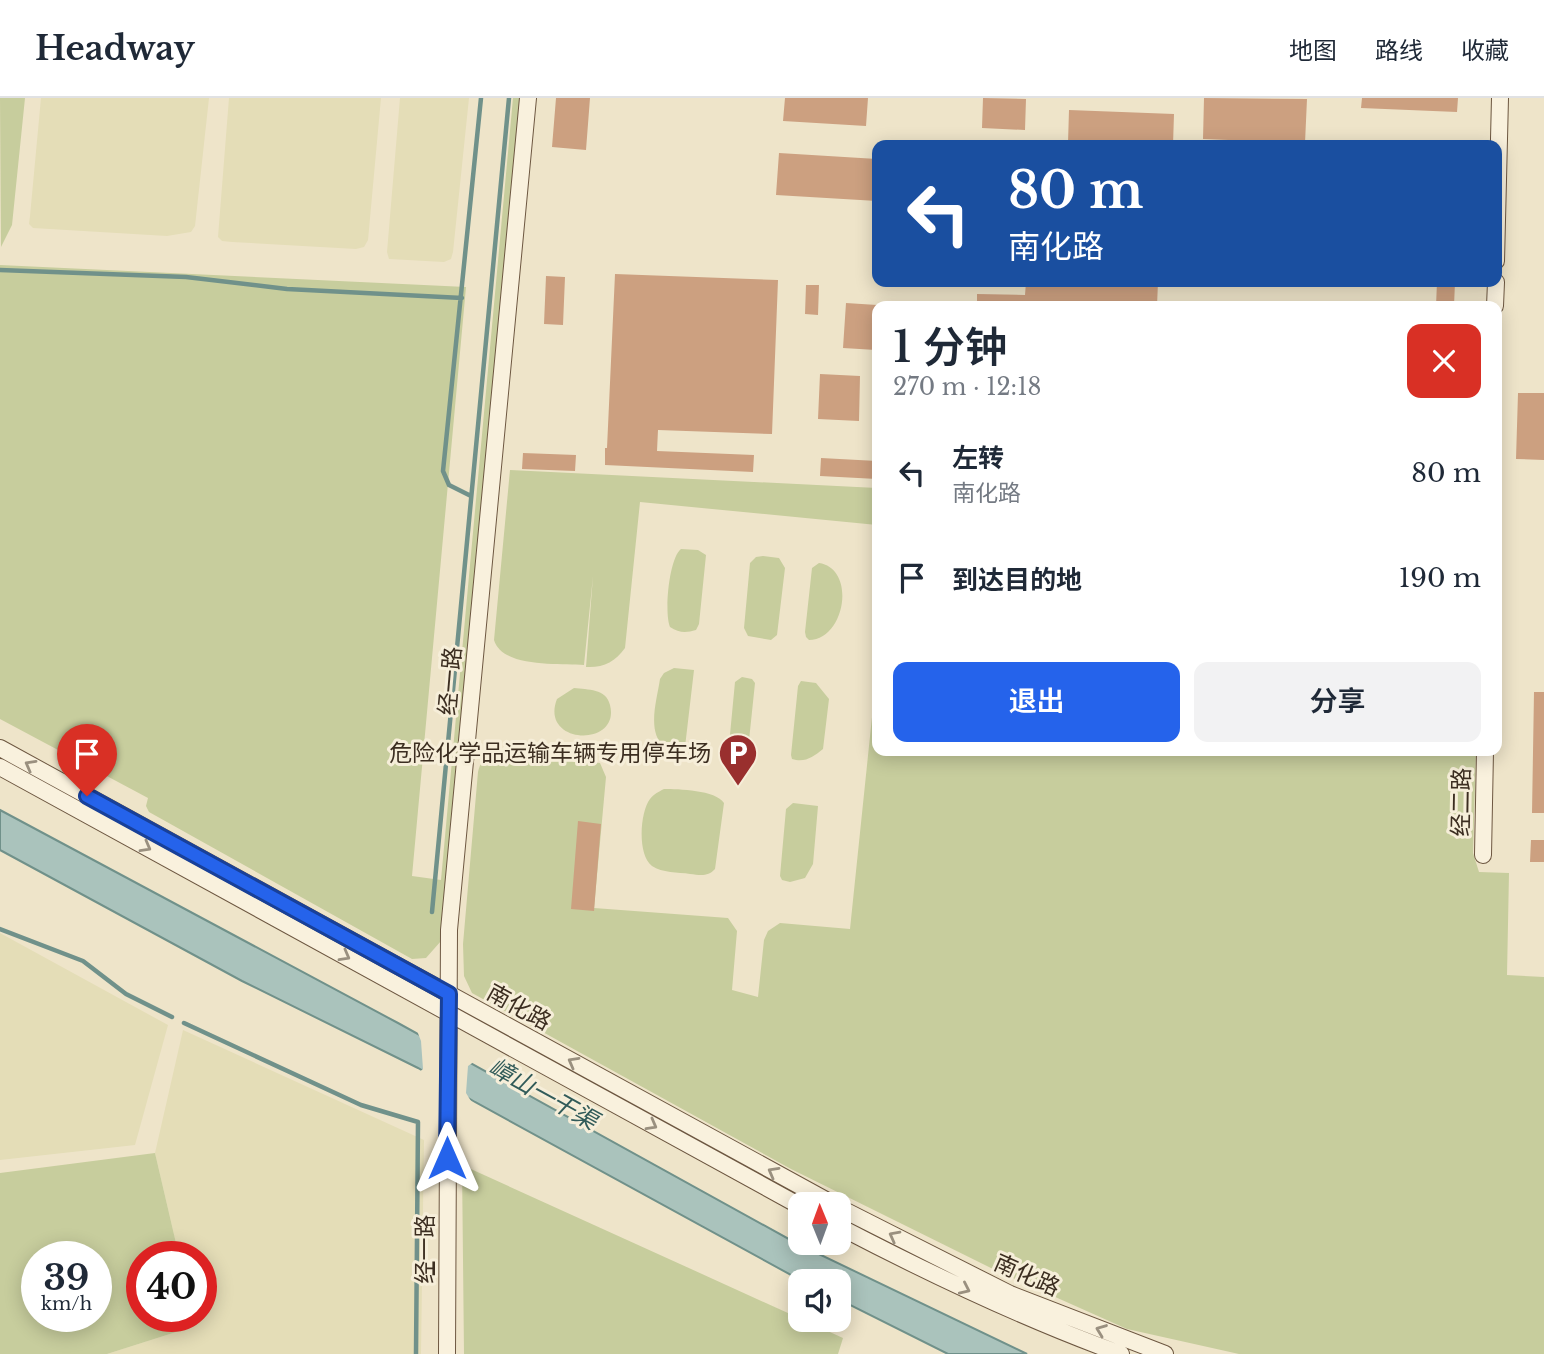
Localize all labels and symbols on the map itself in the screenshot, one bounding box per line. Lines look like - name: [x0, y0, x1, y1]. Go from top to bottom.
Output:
- street label: 经一路: [433, 645, 467, 717]
- pin: [57, 724, 117, 796]
- parking icon: 危险化学品运输车辆专用停车场: [717, 732, 759, 787]
- place label: 危险化学品运输车辆专用停车场: [389, 739, 711, 767]
- one-way arrow: [25, 759, 37, 773]
- street label: 经二路: [1446, 767, 1476, 837]
- one-way arrow: [138, 839, 151, 852]
- one-way arrow: [338, 948, 350, 962]
- street label: 南化路: [482, 978, 556, 1036]
- water label: 嶂山一干渠: [484, 1052, 605, 1137]
- one-way arrow: [568, 1057, 580, 1071]
- one-way arrow: [644, 1117, 657, 1130]
- position arrow: [410, 1121, 484, 1195]
- one-way arrow: [767, 1167, 780, 1180]
- north arrow: [788, 1192, 850, 1255]
- street label: 经一路: [411, 1215, 439, 1284]
- one-way arrow: [889, 1231, 901, 1244]
- speed limit sign: 40: [126, 1241, 217, 1332]
- street label: 南化路: [990, 1248, 1064, 1302]
- one-way arrow: [958, 1280, 970, 1294]
- one-way arrow: [1096, 1324, 1108, 1338]

